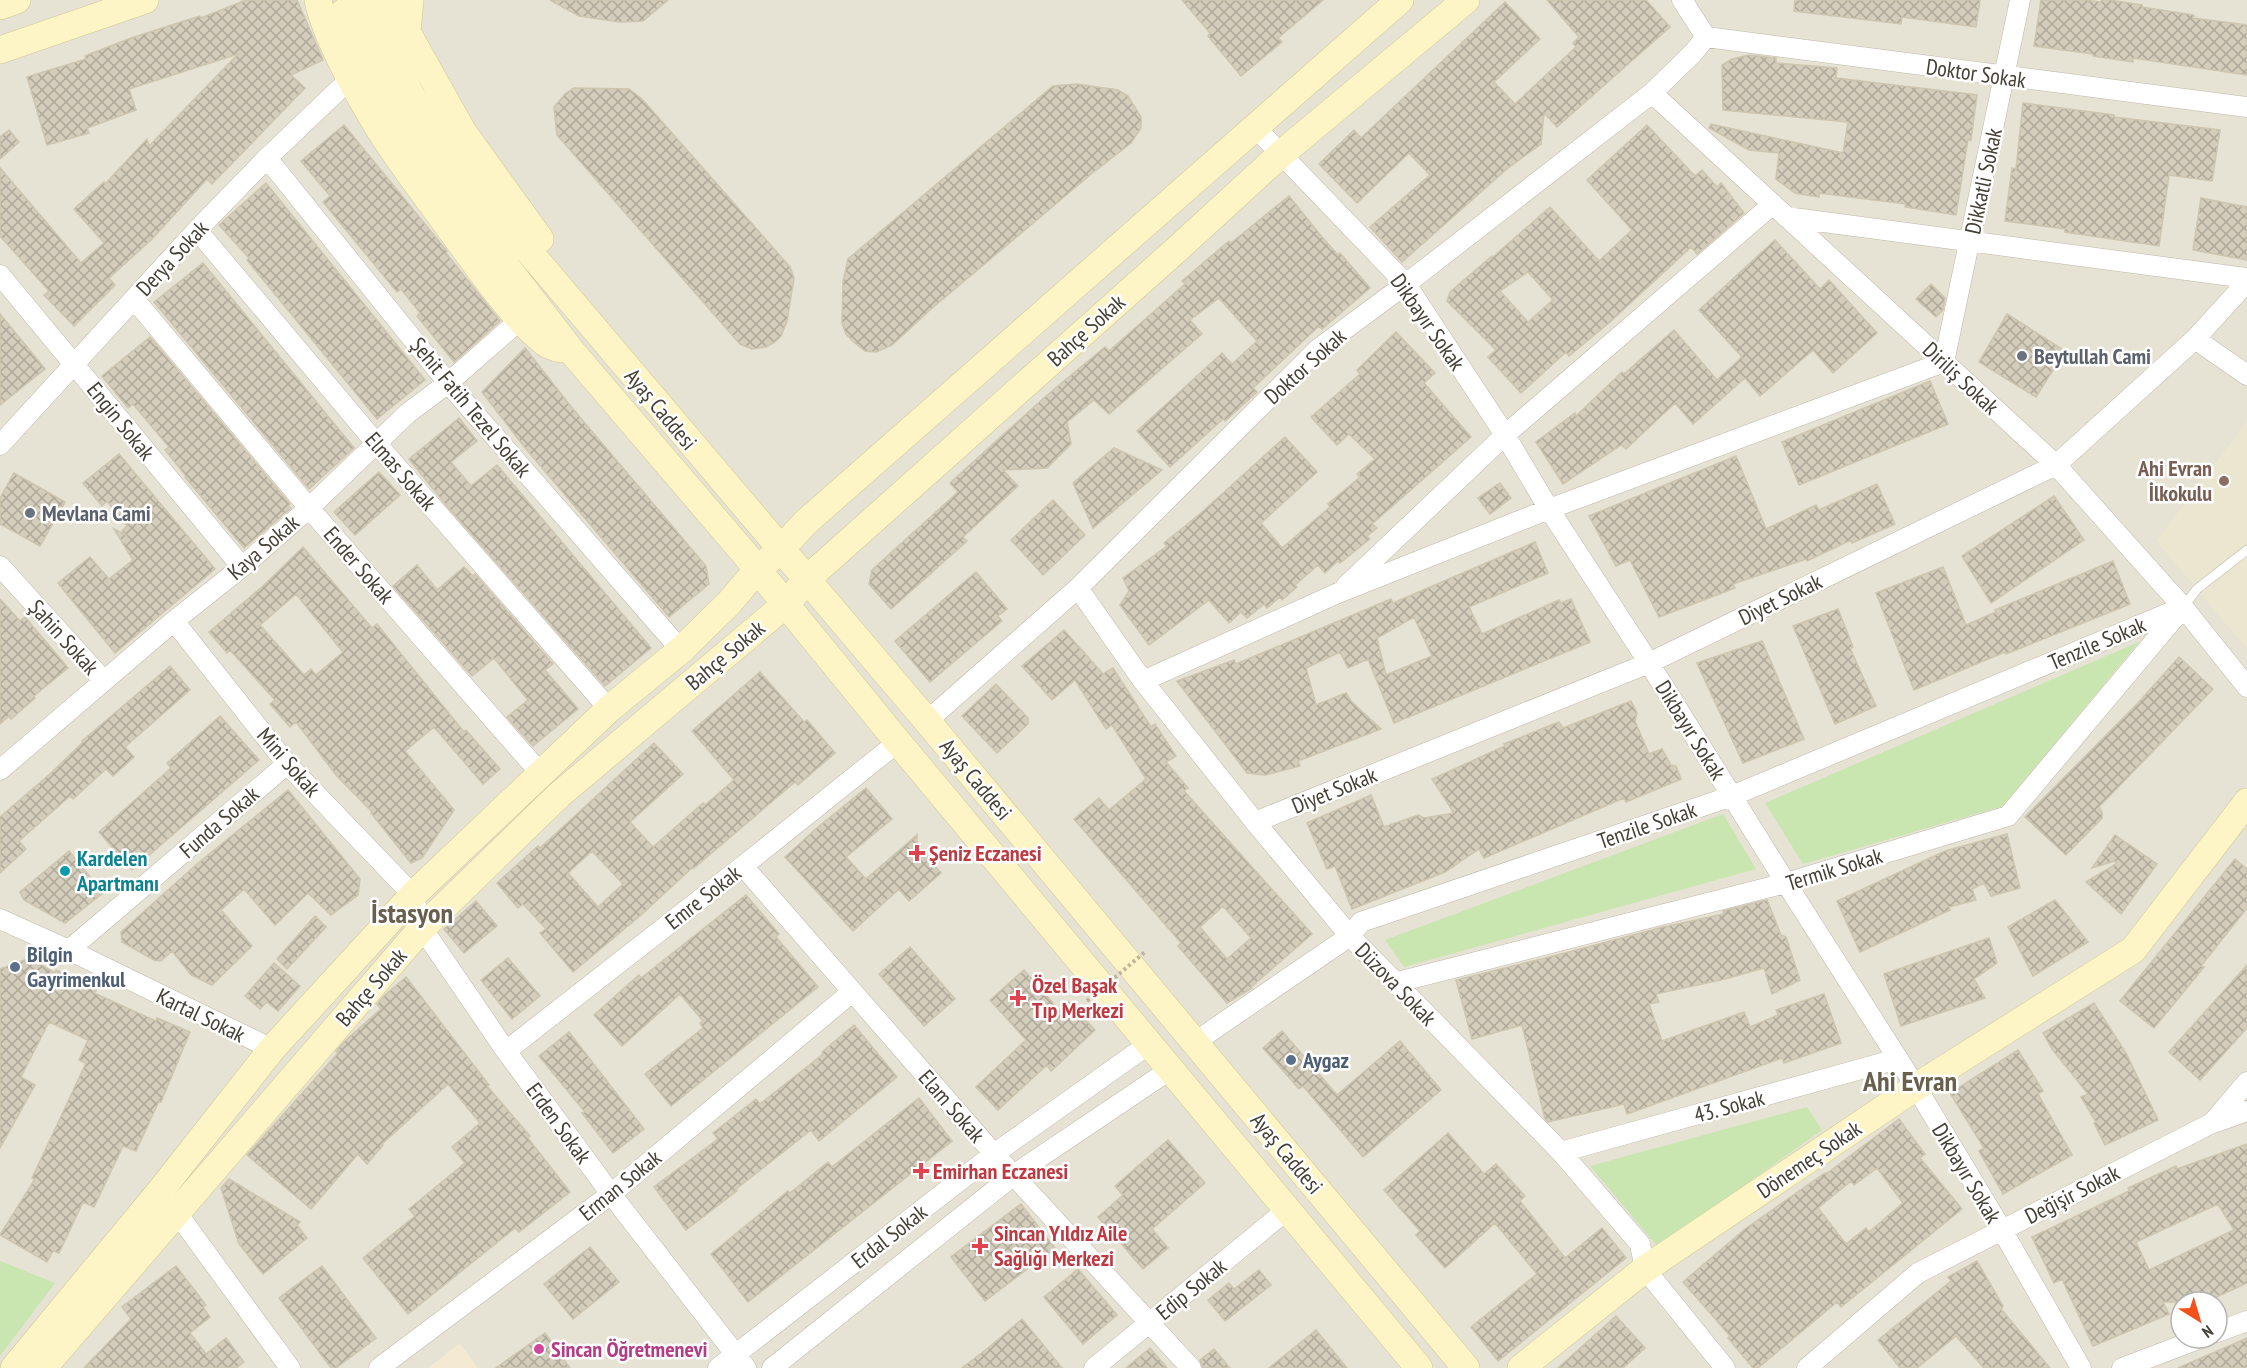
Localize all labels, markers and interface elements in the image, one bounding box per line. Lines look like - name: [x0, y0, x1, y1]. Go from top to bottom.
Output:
- street label: Doktor Sokak: [1924, 52, 2028, 94]
- street label: Dikkatli Sokak: [1958, 125, 2008, 237]
- street label: Derya Sokak: [130, 214, 214, 302]
- street label: Dikbayır Sokak: [1384, 268, 1472, 376]
- street label: Bahçe Sokak: [1041, 288, 1131, 372]
- street label: Doktor Sokak: [1258, 322, 1352, 410]
- street label: Şehit Fatih Tezel Sokak: [404, 331, 538, 483]
- street label: Diriliş Sokak: [1917, 336, 2005, 421]
- place label: Beytullah Cami: [2034, 342, 2151, 370]
- marker: Beytullah Cami: [2015, 349, 2029, 363]
- street label: Ayaş Caddesi: [619, 363, 703, 455]
- street label: Engin Sokak: [81, 376, 161, 466]
- street label: Elmas Sokak: [359, 426, 443, 516]
- place label: Ahi Evran İlkokulu: [2137, 454, 2212, 507]
- marker: Ahi Evran İlkokulu: [2217, 474, 2231, 488]
- place label: Mevlana Cami: [42, 499, 151, 527]
- marker: Mevlana Cami: [23, 506, 37, 520]
- street label: Kaya Sokak: [221, 508, 305, 586]
- street label: Ender Sokak: [318, 521, 400, 610]
- street label: Diyet Sokak: [1734, 567, 1827, 631]
- street label: Şahin Sokak: [23, 594, 105, 681]
- street label: Tenzile Sokak: [2044, 610, 2150, 676]
- street label: Bahçe Sokak: [680, 613, 771, 696]
- street label: Dikbayır Sokak: [1650, 675, 1733, 785]
- street label: Mini Sokak: [251, 722, 327, 803]
- street label: Ayaş Caddesi: [934, 733, 1018, 825]
- street label: Diyet Sokak: [1287, 760, 1381, 820]
- street label: Funda Sokak: [174, 780, 265, 864]
- street label: Tenzile Sokak: [1594, 795, 1701, 855]
- place label: Şeniz Eczanesi: [929, 839, 1042, 867]
- street label: Termik Sokak: [1782, 841, 1886, 897]
- place label: Kardelen Apartmanı: [76, 844, 159, 897]
- marker: Şeniz Eczanesi: [910, 846, 924, 860]
- street label: Emre Sokak: [660, 858, 747, 935]
- marker: Kardelen Apartmanı: [58, 864, 72, 878]
- district label: İstasyon: [371, 894, 453, 931]
- street label: Düzova Sokak: [1350, 937, 1443, 1032]
- place label: Bilgin Gayrimenkul: [27, 940, 126, 993]
- street label: Bahçe Sokak: [329, 942, 413, 1032]
- marker: Bilgin Gayrimenkul: [8, 960, 22, 974]
- place label: Özel Başak Tıp Merkezi: [1032, 971, 1124, 1024]
- street label: Kartal Sokak: [152, 982, 250, 1049]
- marker: Özel Başak Tıp Merkezi: [1009, 989, 1027, 1007]
- place label: Aygaz: [1302, 1046, 1349, 1074]
- marker: Aygaz: [1284, 1053, 1298, 1067]
- district label: Ahi Evran: [1862, 1062, 1957, 1099]
- street label: Elam Sokak: [913, 1064, 991, 1148]
- street label: Erden Sokak: [520, 1077, 598, 1169]
- street label: 43. Sokak: [1691, 1083, 1768, 1129]
- street label: Ayaş Caddesi: [1245, 1107, 1329, 1199]
- street label: Dönemeç Sokak: [1751, 1114, 1867, 1204]
- street label: Dikbayır Sokak: [1926, 1118, 2008, 1228]
- street label: Erman Sokak: [573, 1143, 667, 1227]
- place label: Emirhan Eczanesi: [933, 1157, 1068, 1185]
- street label: Değişir Sokak: [2020, 1158, 2124, 1230]
- marker: Emirhan Eczanesi: [914, 1164, 928, 1178]
- street label: Erdal Sokak: [846, 1197, 933, 1274]
- place label: Sincan Yıldız Aile Sağlığı Merkezi: [994, 1219, 1127, 1272]
- marker: Sincan Yıldız Aile Sağlığı Merkezi: [971, 1237, 989, 1255]
- street label: Edip Sokak: [1150, 1252, 1232, 1326]
- north arrow: [2169, 1290, 2229, 1350]
- text: N: [2199, 1321, 2217, 1343]
- place label: Sincan Öğretmenevi: [551, 1335, 707, 1363]
- marker: Sincan Öğretmenevi: [532, 1342, 546, 1356]

